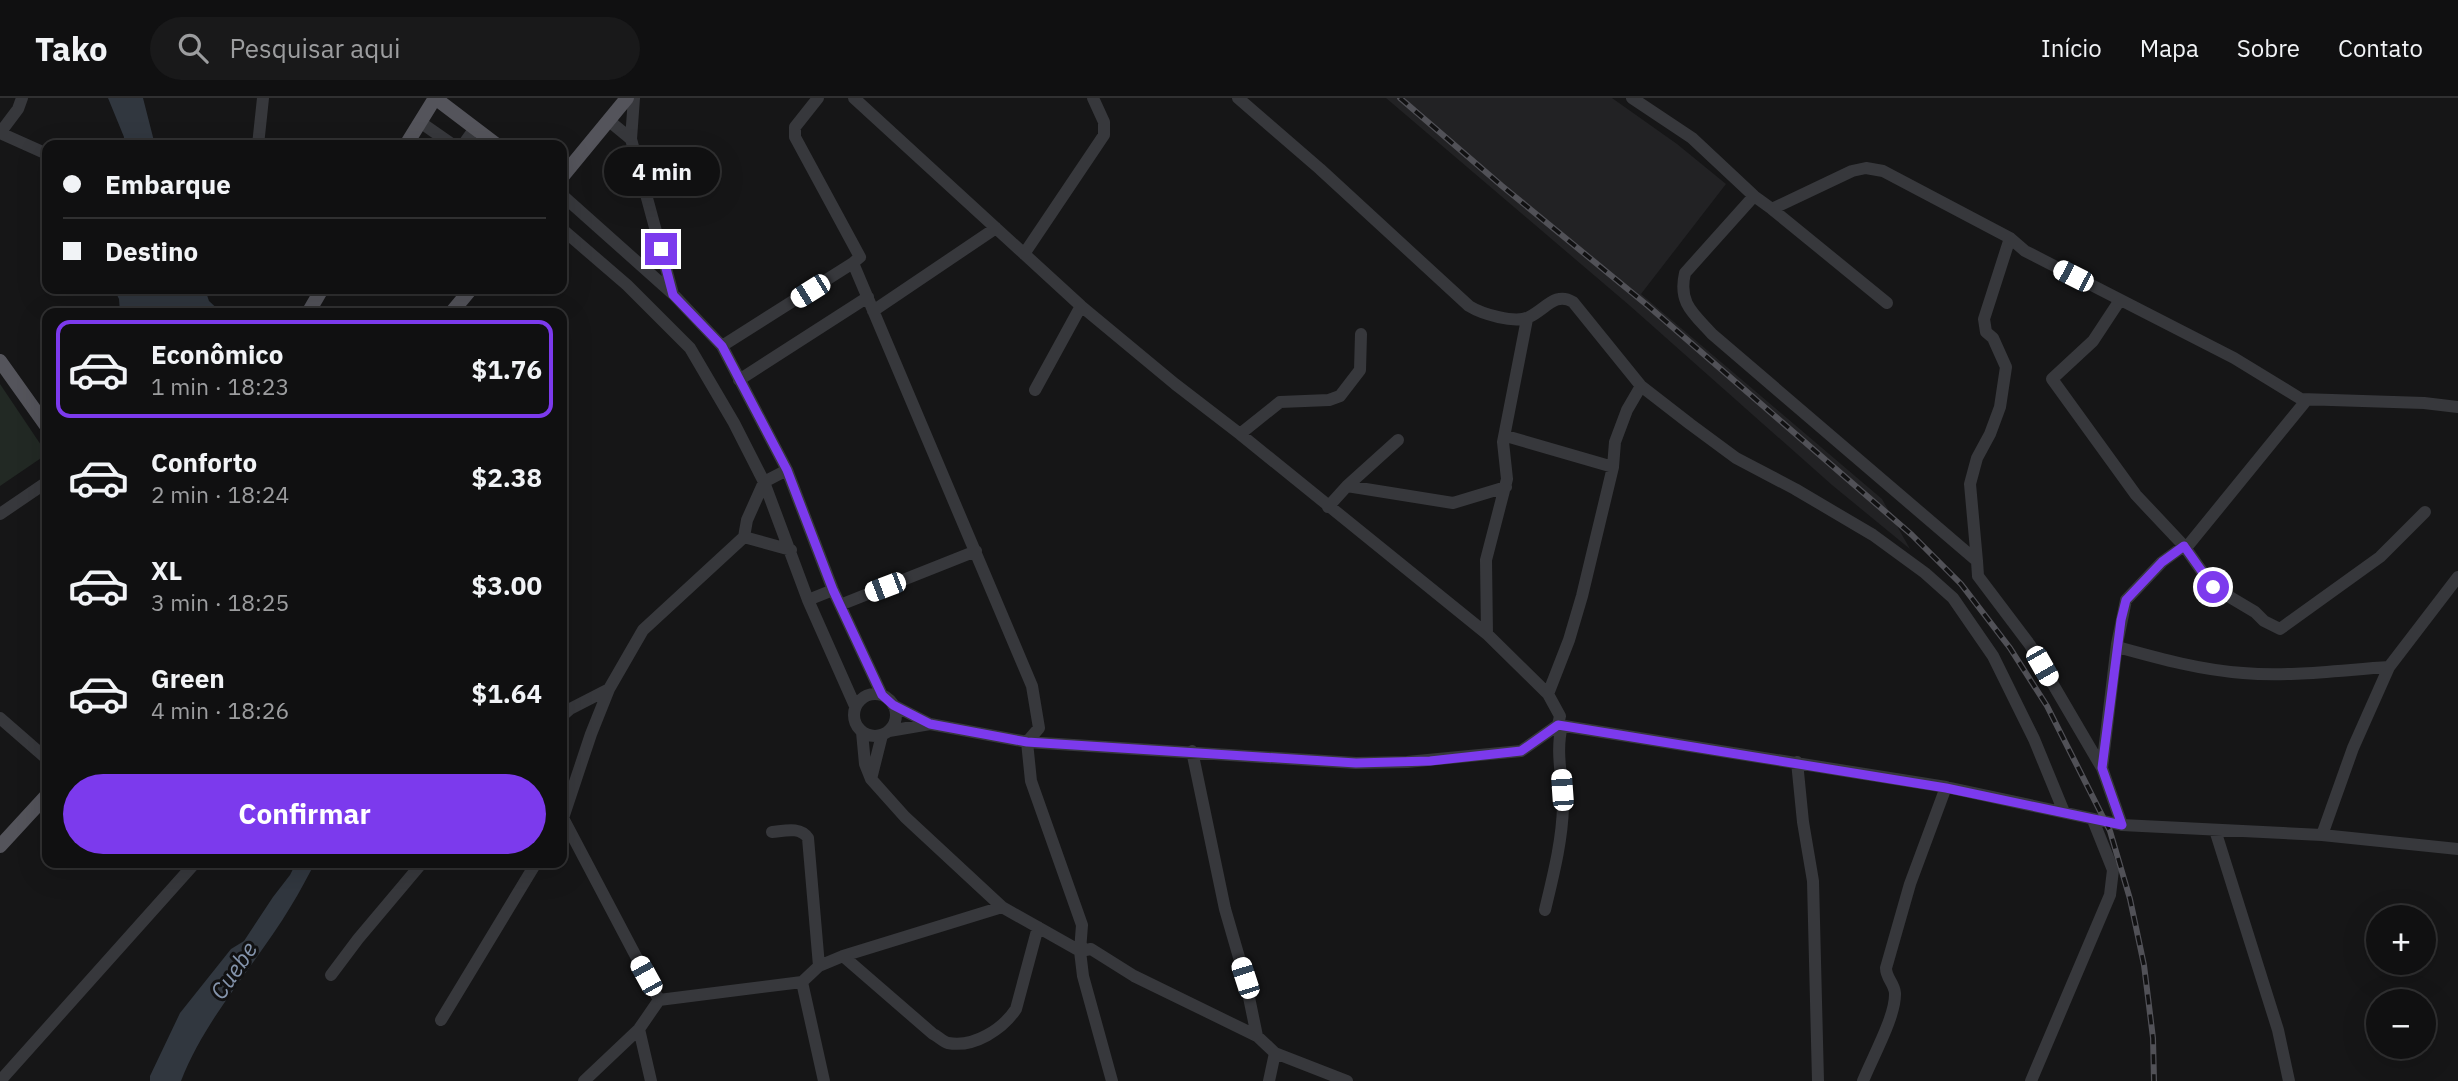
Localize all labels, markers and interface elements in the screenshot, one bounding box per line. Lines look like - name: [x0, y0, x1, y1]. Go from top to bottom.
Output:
- search box: [150, 17, 640, 80]
- text: Tako: [35, 27, 108, 70]
- icon: search: [174, 29, 212, 67]
- text: Pesquisar aqui: [230, 31, 401, 65]
- text: Início: [2041, 32, 2102, 64]
- text: Mapa: [2140, 32, 2199, 64]
- text: Sobre: [2237, 32, 2300, 64]
- text: Contato: [2338, 32, 2423, 64]
- callout: 4 min: [603, 148, 719, 197]
- text: 4 min: [632, 156, 692, 186]
- text: Embarque: [105, 167, 231, 201]
- route end: [645, 233, 677, 265]
- text: Destino: [105, 234, 198, 268]
- car: [2050, 257, 2097, 295]
- car: [787, 271, 834, 311]
- text: Econômico: [151, 337, 283, 371]
- icon: car: [67, 338, 130, 401]
- text: $1.76: [472, 352, 542, 386]
- text: 1 min · 18:23: [151, 371, 289, 401]
- text: Conforto: [151, 445, 257, 479]
- icon: car: [67, 446, 130, 509]
- text: $2.38: [472, 460, 542, 494]
- text: 2 min · 18:24: [151, 479, 289, 509]
- text: XL: [151, 553, 182, 587]
- icon: car: [67, 554, 130, 617]
- text: $3.00: [472, 568, 542, 602]
- car: [862, 570, 909, 604]
- route start: [2197, 571, 2229, 603]
- text: 3 min · 18:25: [151, 587, 289, 617]
- car: [2023, 643, 2062, 689]
- text: Green: [151, 661, 225, 695]
- icon: car: [67, 662, 130, 725]
- text: $1.64: [472, 676, 542, 710]
- text: 4 min · 18:26: [151, 695, 289, 725]
- car: [1551, 768, 1574, 812]
- button: Confirmar: [63, 774, 546, 854]
- map controls: [2366, 905, 2436, 1059]
- button: +: [2366, 905, 2436, 975]
- water label: Cuebe: [203, 935, 263, 1005]
- car: [627, 953, 666, 999]
- car: [1229, 955, 1262, 1001]
- button: −: [2366, 989, 2436, 1059]

